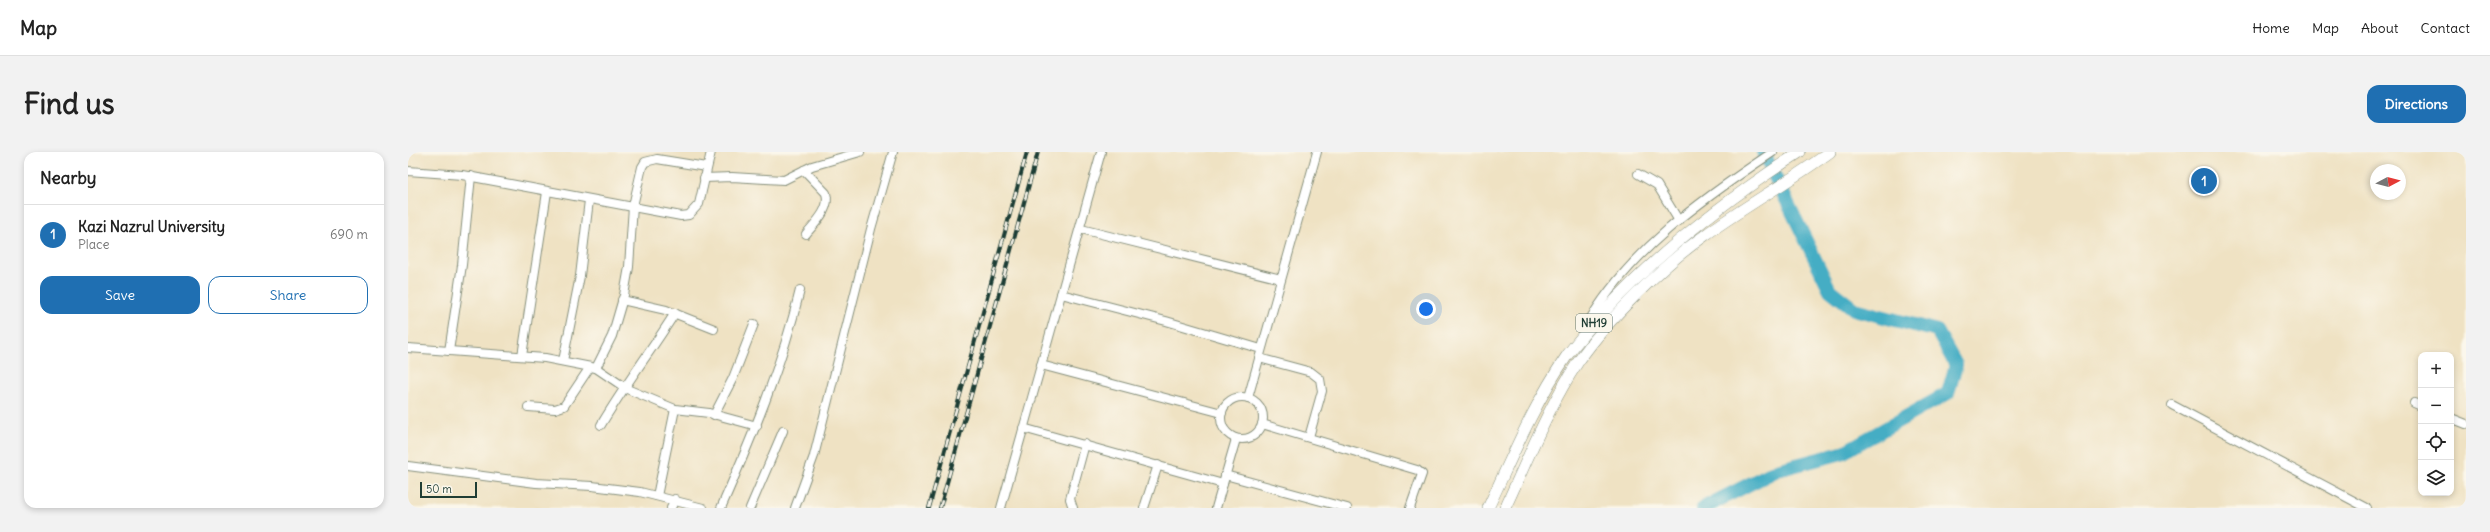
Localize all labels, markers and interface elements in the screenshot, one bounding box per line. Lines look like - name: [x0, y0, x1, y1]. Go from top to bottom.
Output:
- text: Map: [20, 16, 57, 40]
- text: Home: [2252, 19, 2290, 37]
- text: Map: [2312, 19, 2339, 37]
- text: About: [2361, 19, 2399, 37]
- text: Contact: [2421, 19, 2470, 37]
- button: Directions: [2367, 85, 2466, 123]
- text: Find us: [24, 86, 115, 122]
- north arrow: [2370, 164, 2406, 200]
- pin: 1: [2191, 166, 2217, 196]
- text: Nearby: [40, 167, 96, 189]
- text: Kazi Nazrul University: [78, 217, 225, 236]
- text: 1: [50, 226, 56, 243]
- text: 690 m: [330, 226, 368, 243]
- text: Place: [78, 236, 109, 253]
- button: Save: [40, 276, 200, 314]
- button: Share: [208, 276, 368, 314]
- your location: [1416, 299, 1436, 319]
- road number: NH19: [1576, 314, 1612, 332]
- map controls: [2418, 352, 2454, 496]
- button: +: [2418, 352, 2454, 388]
- button: −: [2418, 388, 2454, 424]
- button: locate: [2418, 424, 2454, 460]
- button: layers: [2418, 460, 2454, 496]
- scale bar: [420, 480, 477, 499]
- text: 50 m: [426, 482, 452, 496]

